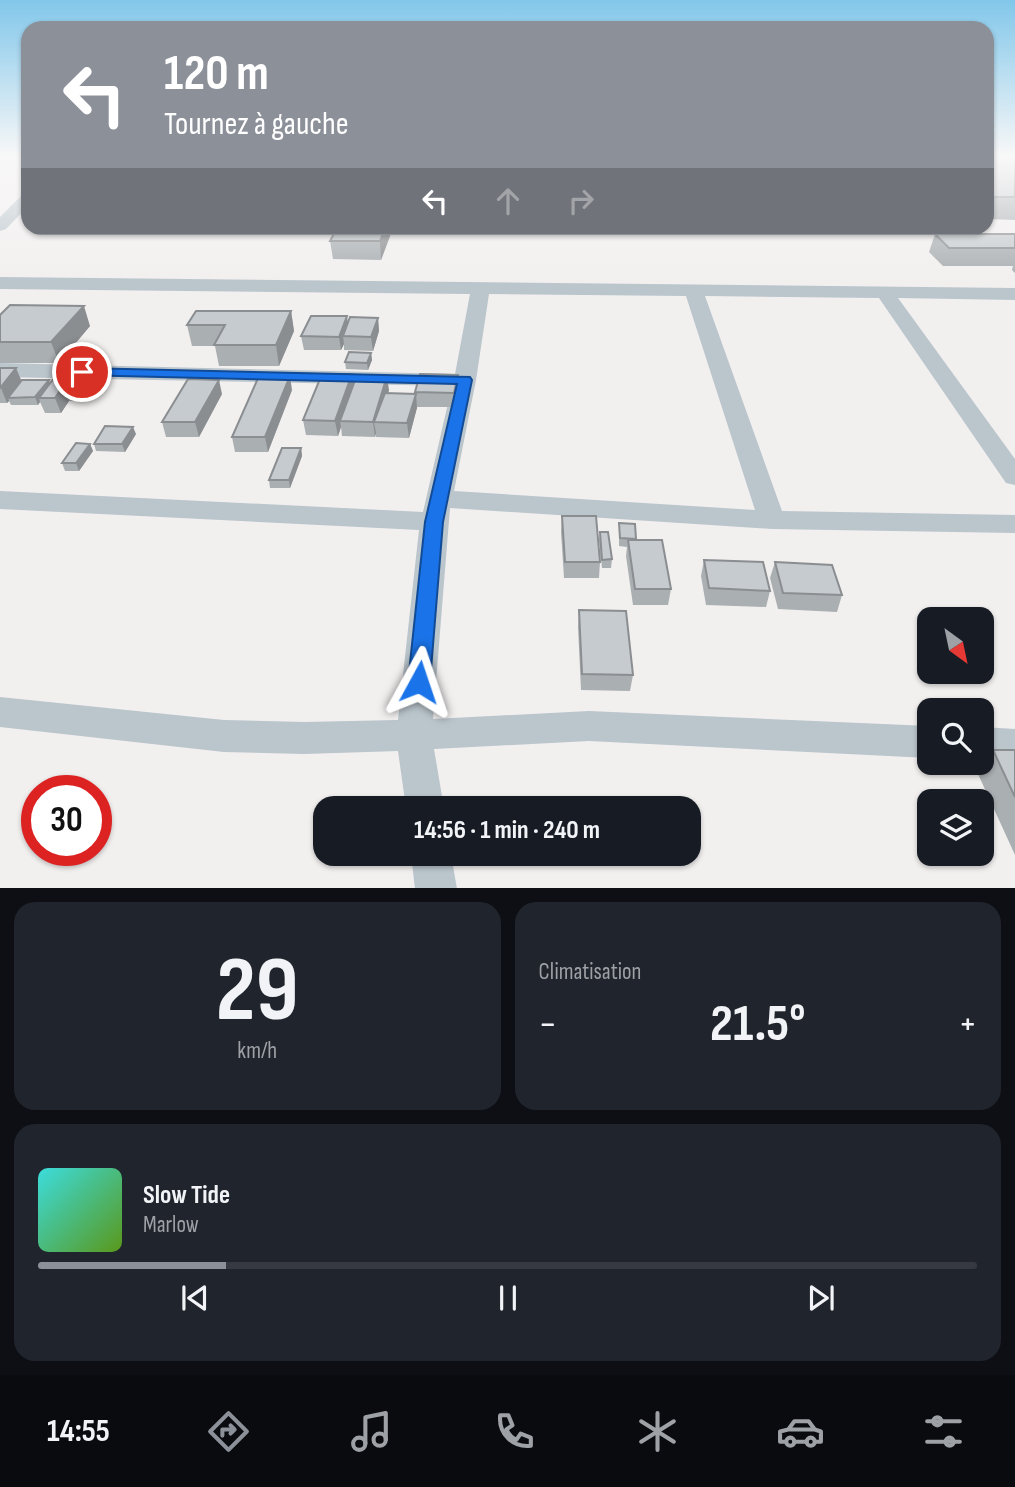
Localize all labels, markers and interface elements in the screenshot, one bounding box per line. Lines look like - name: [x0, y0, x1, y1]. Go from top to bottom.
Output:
- text: 120 m: [164, 45, 269, 104]
- icon: left: [49, 49, 140, 140]
- text: Tournez à gauche: [164, 105, 349, 144]
- icon: left: [416, 182, 454, 220]
- icon: ahead: [489, 182, 527, 220]
- icon: right: [562, 182, 600, 220]
- pin: [52, 342, 112, 402]
- icon: arrive: [63, 353, 101, 391]
- north arrow: [917, 607, 994, 684]
- map controls: [917, 607, 994, 866]
- position arrow: [382, 645, 456, 719]
- button: search: [917, 698, 994, 775]
- speed limit sign: 30: [21, 775, 112, 866]
- button: layers: [917, 789, 994, 866]
- text: 14:56 · 1 min · 240 m: [414, 815, 600, 846]
- text: 29: [216, 937, 299, 1046]
- text: Climatisation: [539, 958, 641, 986]
- text: 21.5°: [710, 993, 805, 1056]
- text: −: [539, 1002, 557, 1047]
- text: +: [958, 1002, 977, 1047]
- text: km/h: [237, 1037, 277, 1065]
- text: Slow Tide: [143, 1180, 230, 1211]
- text: Marlow: [143, 1211, 199, 1239]
- icon: previous: [176, 1279, 214, 1317]
- icon: pause: [489, 1279, 527, 1317]
- icon: next: [802, 1279, 840, 1317]
- icon: directions: [204, 1407, 253, 1456]
- icon: music: [347, 1407, 396, 1456]
- icon: phone: [490, 1407, 539, 1456]
- icon: climate: [633, 1407, 682, 1456]
- icon: car: [776, 1407, 825, 1456]
- icon: filters: [919, 1407, 968, 1456]
- text: 14:55: [47, 1412, 110, 1451]

